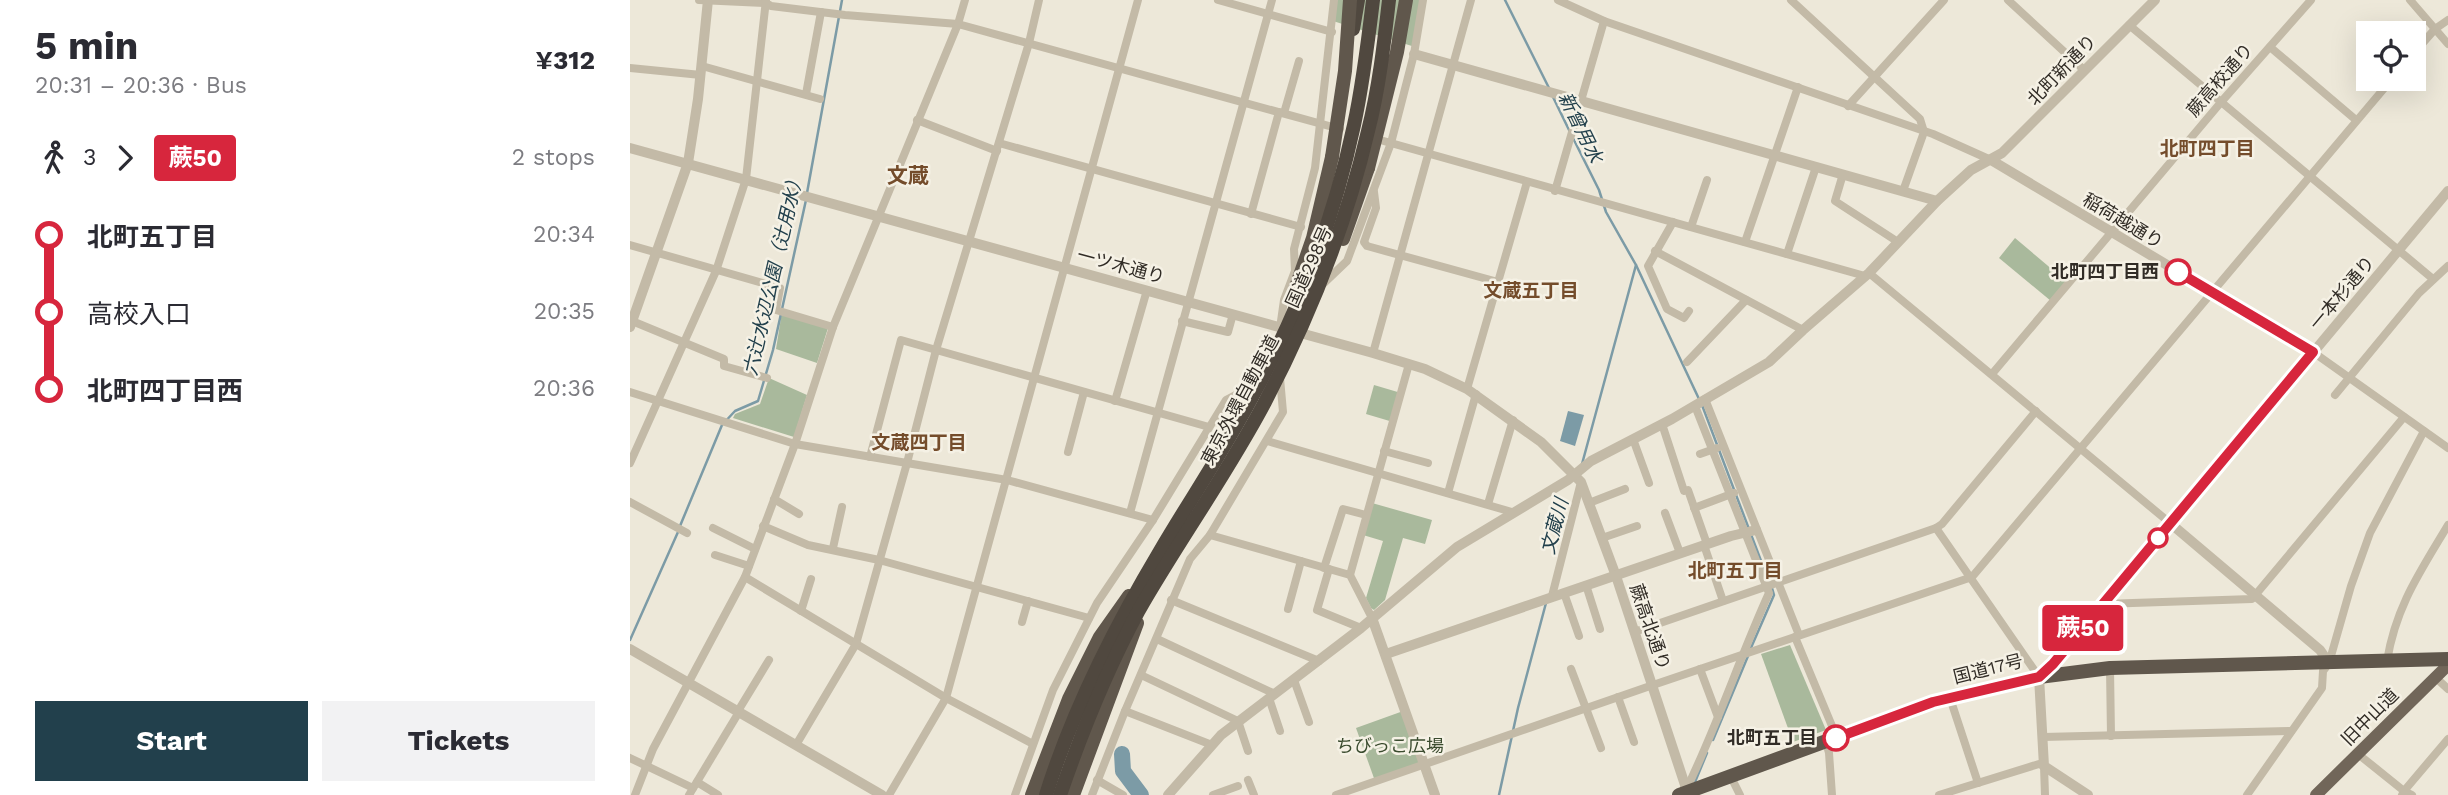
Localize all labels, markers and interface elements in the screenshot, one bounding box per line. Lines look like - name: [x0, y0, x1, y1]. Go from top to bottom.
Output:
- map controls: [2356, 21, 2426, 91]
- button: locate: [2356, 21, 2426, 91]
- text: 5 min: [35, 24, 138, 68]
- street label: 北町新通り: [2023, 30, 2100, 109]
- street label: 蕨高校通り: [2182, 39, 2257, 121]
- text: ¥312: [536, 45, 595, 75]
- text: 20:31 – 20:36 · Bus: [35, 72, 247, 99]
- water label: 新曾用水: [1554, 88, 1608, 168]
- district label: 北町四丁目: [2159, 137, 2255, 160]
- icon: walk: [35, 139, 73, 177]
- icon: forward: [106, 139, 144, 177]
- text: 3: [83, 144, 96, 171]
- text: 蕨50: [168, 144, 222, 172]
- text: 2 stops: [512, 144, 595, 171]
- district label: 文蔵: [887, 163, 929, 188]
- water label: 六辻水辺公園（辻用水）: [739, 169, 808, 378]
- street label: 稲荷越通り: [2079, 188, 2167, 253]
- text: 20:34: [533, 221, 595, 248]
- text: 北町五丁目: [87, 222, 217, 252]
- street label: 国道298号: [1281, 223, 1336, 311]
- street label: 一ツ木通り: [1075, 244, 1167, 287]
- street label: 一本杉通り: [2305, 251, 2379, 334]
- marker: 北町四丁目西: [2165, 259, 2191, 285]
- place label: 北町四丁目西: [2051, 261, 2159, 282]
- district label: 文蔵五丁目: [1483, 279, 1579, 302]
- text: 20:35: [534, 298, 595, 325]
- text: 高校入口: [87, 299, 191, 329]
- street label: 東京外環自動車道: [1196, 331, 1283, 468]
- text: 20:36: [533, 375, 595, 402]
- text: 北町四丁目西: [87, 376, 243, 406]
- district label: 文蔵四丁目: [871, 431, 967, 454]
- water label: 文蔵川: [1536, 494, 1573, 557]
- unlabelled marker: [2148, 528, 2168, 548]
- district label: 北町五丁目: [1687, 559, 1783, 582]
- street label: 蕨高北通り: [1626, 581, 1675, 673]
- line badge: 蕨50: [2043, 605, 2123, 651]
- text: 蕨50: [2056, 614, 2110, 642]
- street label: 国道17号: [1951, 650, 2025, 687]
- street label: 旧中山道: [2337, 684, 2403, 750]
- button: Start: [35, 701, 308, 781]
- button: Tickets: [322, 701, 595, 781]
- marker: 北町五丁目: [1823, 725, 1849, 751]
- place label: 北町五丁目: [1727, 727, 1817, 748]
- park label: ちびっこ広場: [1336, 735, 1444, 756]

